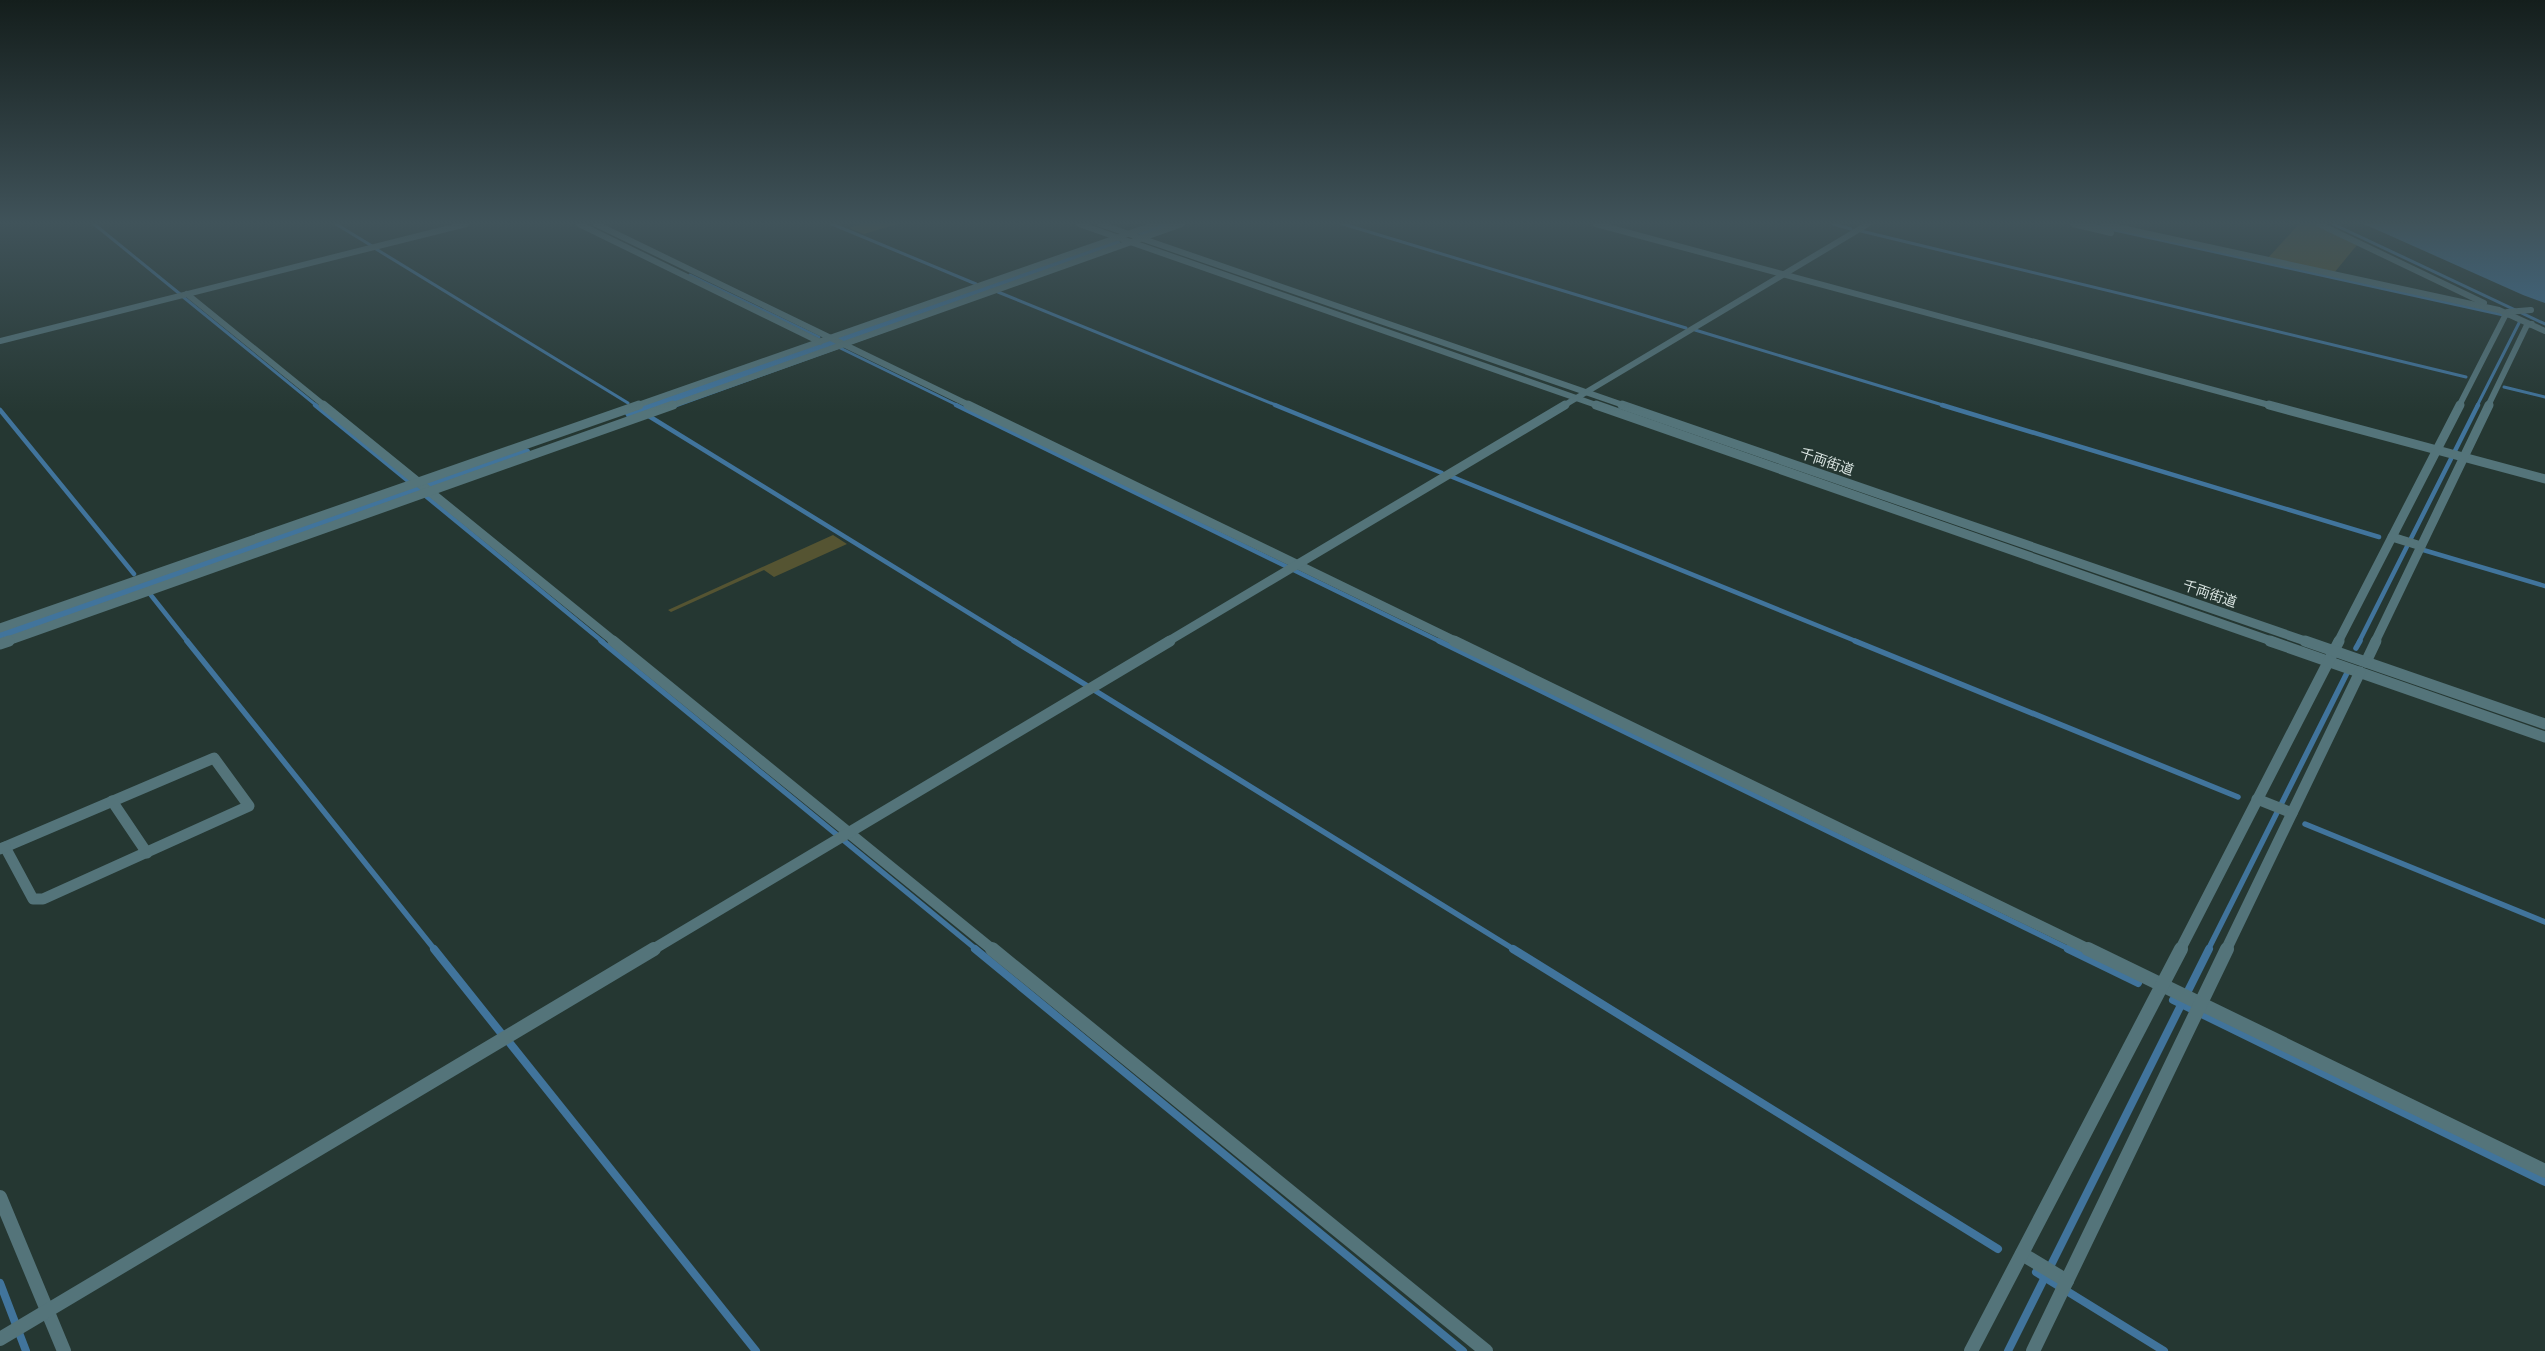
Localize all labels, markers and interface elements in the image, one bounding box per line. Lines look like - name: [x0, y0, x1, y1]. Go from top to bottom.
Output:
- street label: 千両街道: [1797, 443, 1857, 479]
- street label: 千両街道: [2180, 575, 2240, 611]

